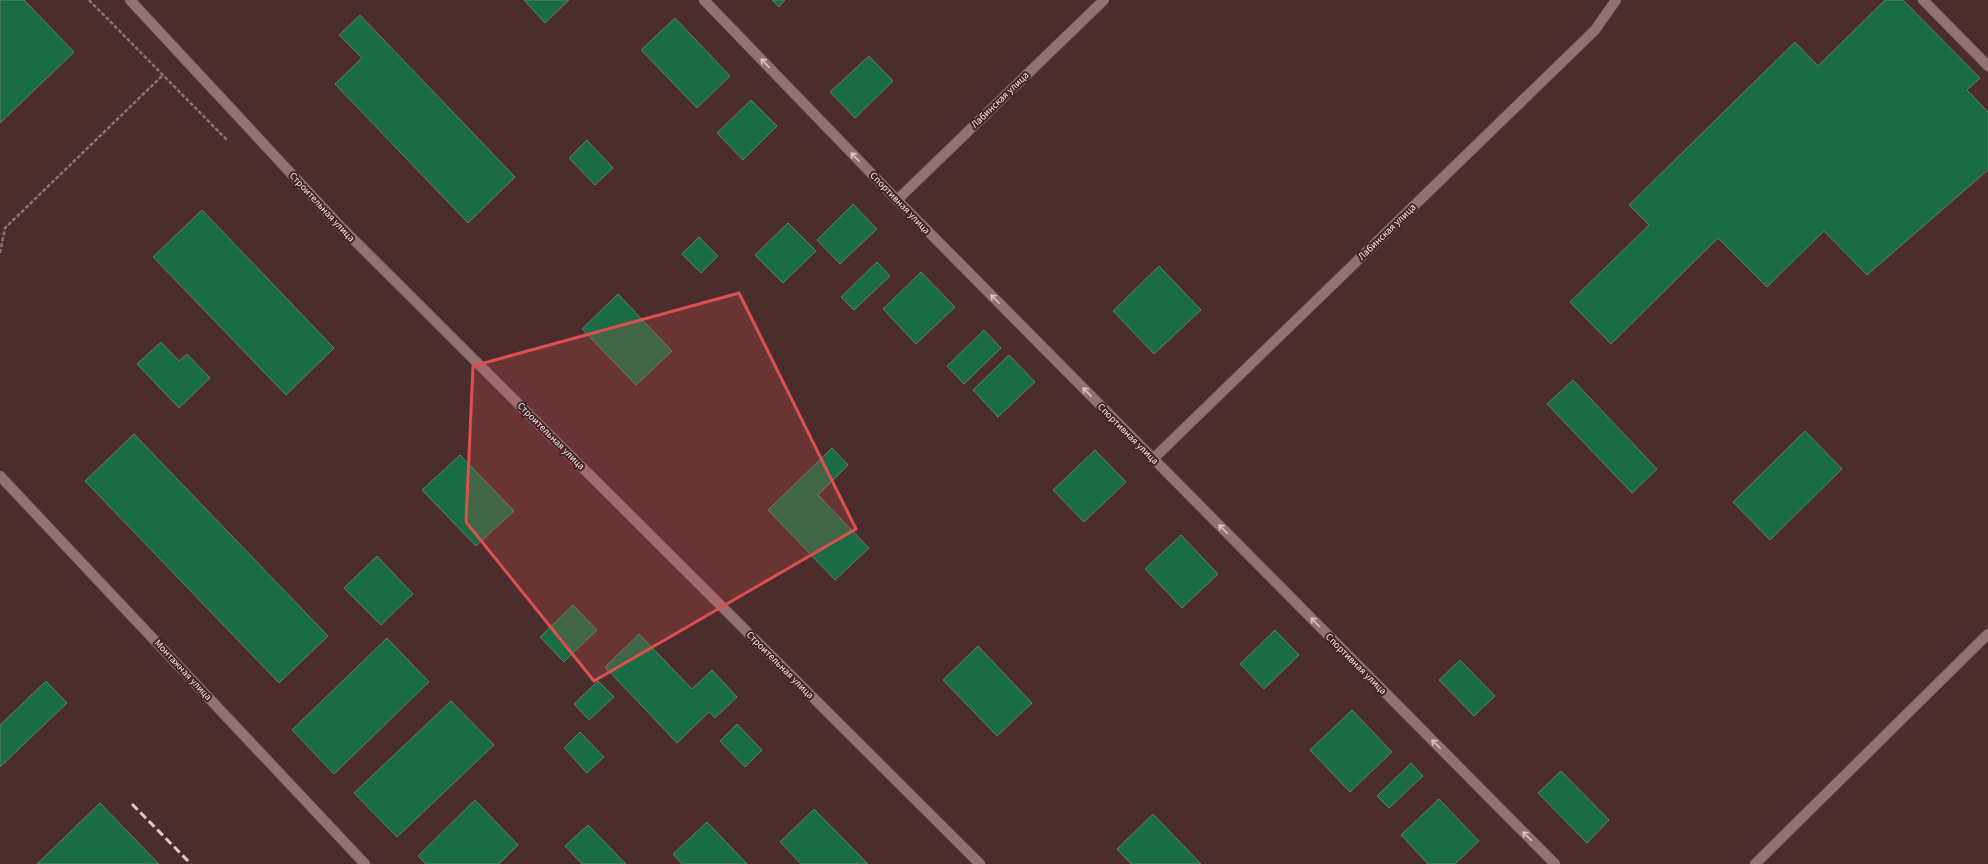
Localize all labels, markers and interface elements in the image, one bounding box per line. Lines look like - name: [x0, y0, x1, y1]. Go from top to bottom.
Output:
- one-way arrow: [760, 58, 770, 68]
- street label: Лабинская улица: [968, 69, 1032, 131]
- one-way arrow: [850, 152, 860, 162]
- street label: Строительная улица: [286, 169, 358, 245]
- street label: Спортивная улица: [867, 169, 933, 237]
- street label: Лабинская улица: [1355, 201, 1419, 263]
- one-way arrow: [990, 294, 1000, 304]
- one-way arrow: [1082, 387, 1092, 397]
- street label: Строительная улица: [514, 399, 588, 473]
- street label: Спортивная улица: [1094, 400, 1162, 468]
- one-way arrow: [1218, 525, 1228, 534]
- one-way arrow: [1310, 617, 1320, 627]
- street label: Строительная улица: [743, 628, 817, 702]
- street label: Спортивная улица: [1322, 630, 1390, 698]
- street label: Монтажная улица: [151, 636, 215, 704]
- one-way arrow: [1431, 739, 1441, 749]
- one-way arrow: [1522, 831, 1532, 841]

